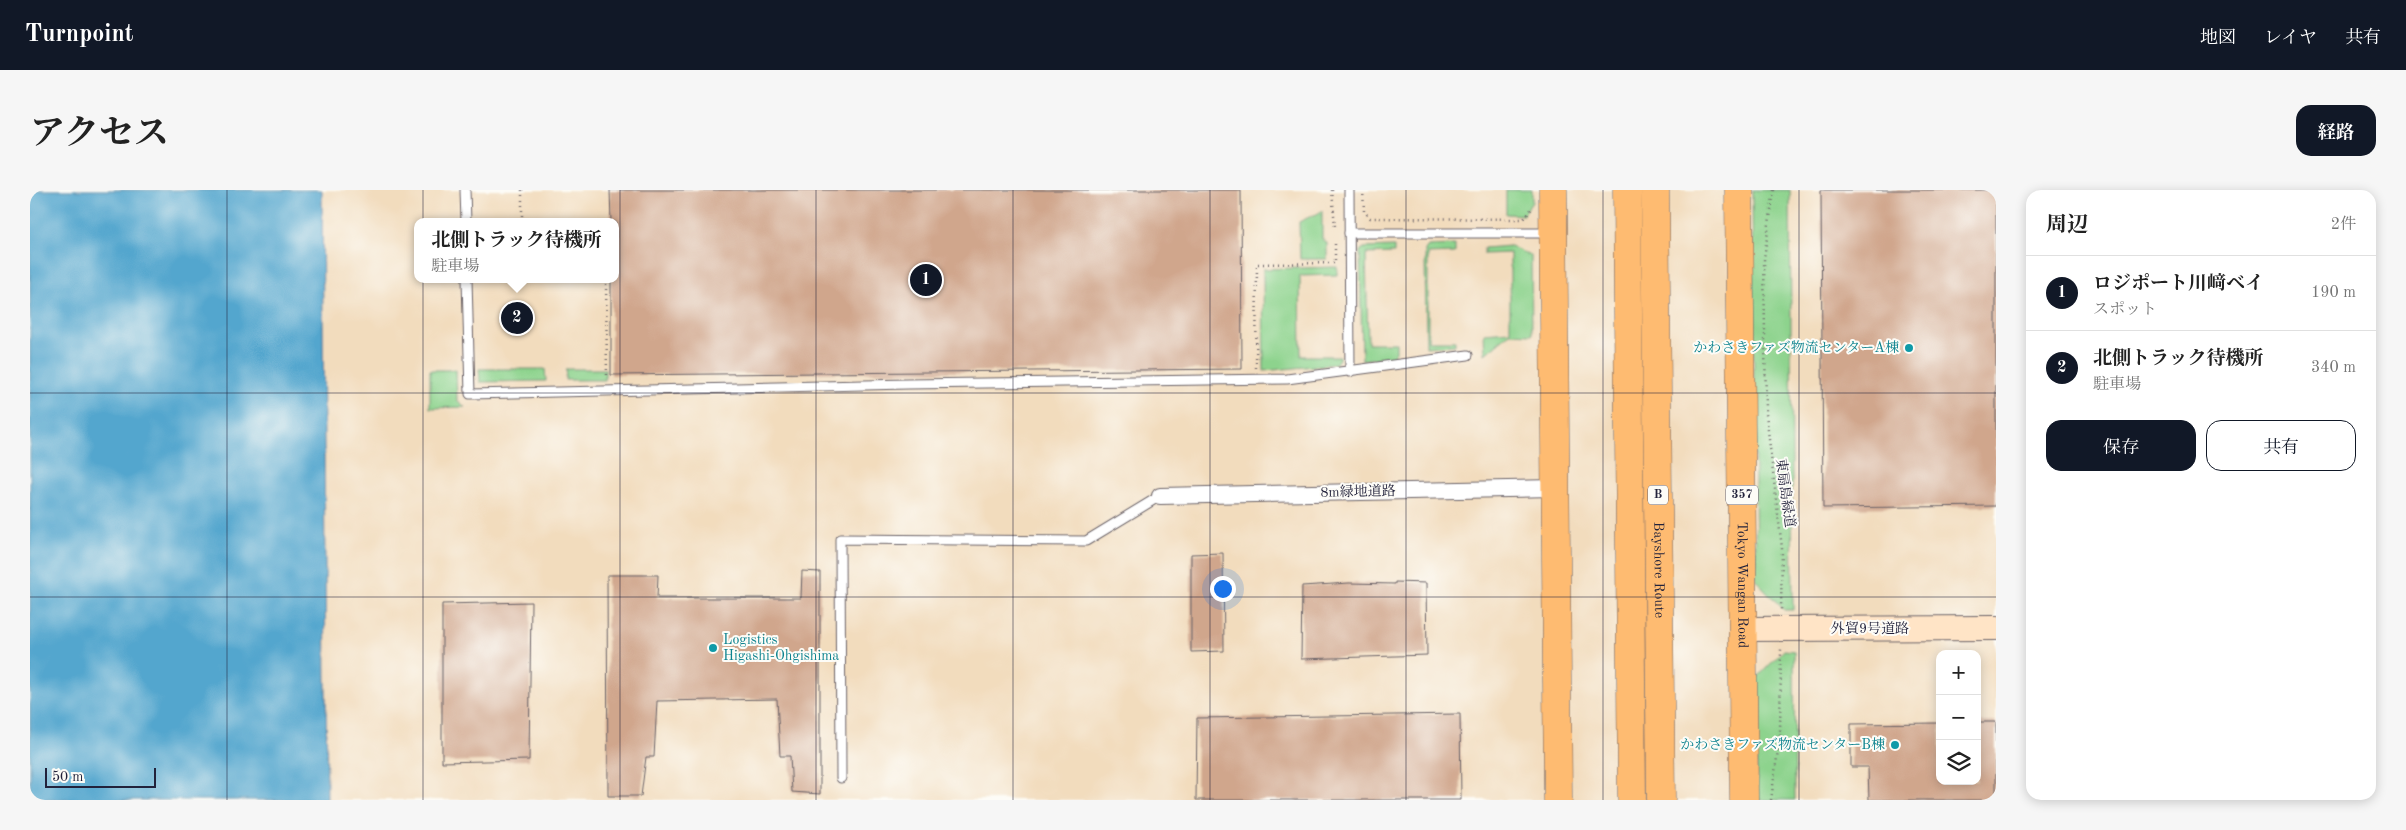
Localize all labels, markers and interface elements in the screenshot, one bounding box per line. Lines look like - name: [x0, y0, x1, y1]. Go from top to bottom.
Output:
- text: Turnpoint: [25, 23, 133, 47]
- text: 地図: [2200, 29, 2236, 47]
- text: レイヤ: [2264, 29, 2317, 47]
- text: 共有: [2345, 29, 2381, 47]
- button: 経路: [2296, 105, 2376, 156]
- text: アクセス: [30, 117, 169, 152]
- text: 周辺: [2046, 215, 2088, 236]
- text: 2件: [2331, 217, 2356, 233]
- popup: [414, 218, 619, 283]
- text: 北側トラック待機所: [431, 232, 602, 251]
- text: 駐車場: [431, 259, 479, 275]
- pin: 1: [910, 261, 942, 299]
- text: ロジポート川﨑ベイ: [2093, 275, 2264, 294]
- text: 1: [2057, 285, 2067, 301]
- text: 190 m: [2311, 285, 2356, 301]
- pin: 2: [501, 299, 533, 337]
- text: スポット: [2093, 302, 2157, 318]
- place label: かわさきファズ物流センターA棟: [1693, 340, 1899, 355]
- marker: かわさきファズ物流センターA棟: [1903, 342, 1915, 354]
- text: 北側トラック待機所: [2093, 350, 2264, 369]
- text: 2: [2057, 360, 2067, 376]
- text: 340 m: [2311, 360, 2356, 376]
- text: 駐車場: [2093, 377, 2141, 393]
- button: 保存: [2046, 420, 2196, 471]
- button: 共有: [2206, 420, 2356, 471]
- street label: 東扇島緑道: [1773, 457, 1798, 529]
- street label: 8m緑地道路: [1320, 483, 1396, 500]
- road number: B: [1648, 486, 1668, 504]
- road number: 357: [1726, 486, 1758, 504]
- street label: Bayshore Route: [1651, 522, 1666, 618]
- street label: Tokyo Wangan Road: [1735, 522, 1750, 648]
- your location: [1210, 576, 1236, 602]
- street label: 外貿9号道路: [1831, 621, 1909, 636]
- place label: Logistics Higashi-Ohgishima: [723, 633, 839, 663]
- marker: Logistics Higashi-Ohgishima: [707, 642, 719, 654]
- map controls: [1936, 650, 1981, 785]
- button: +: [1936, 650, 1981, 695]
- button: −: [1936, 695, 1981, 740]
- place label: かわさきファズ物流センターB棟: [1680, 737, 1885, 752]
- marker: かわさきファズ物流センターB棟: [1889, 739, 1901, 751]
- button: layers: [1936, 740, 1981, 785]
- scale bar: [45, 765, 156, 788]
- text: 50 m: [52, 770, 83, 784]

